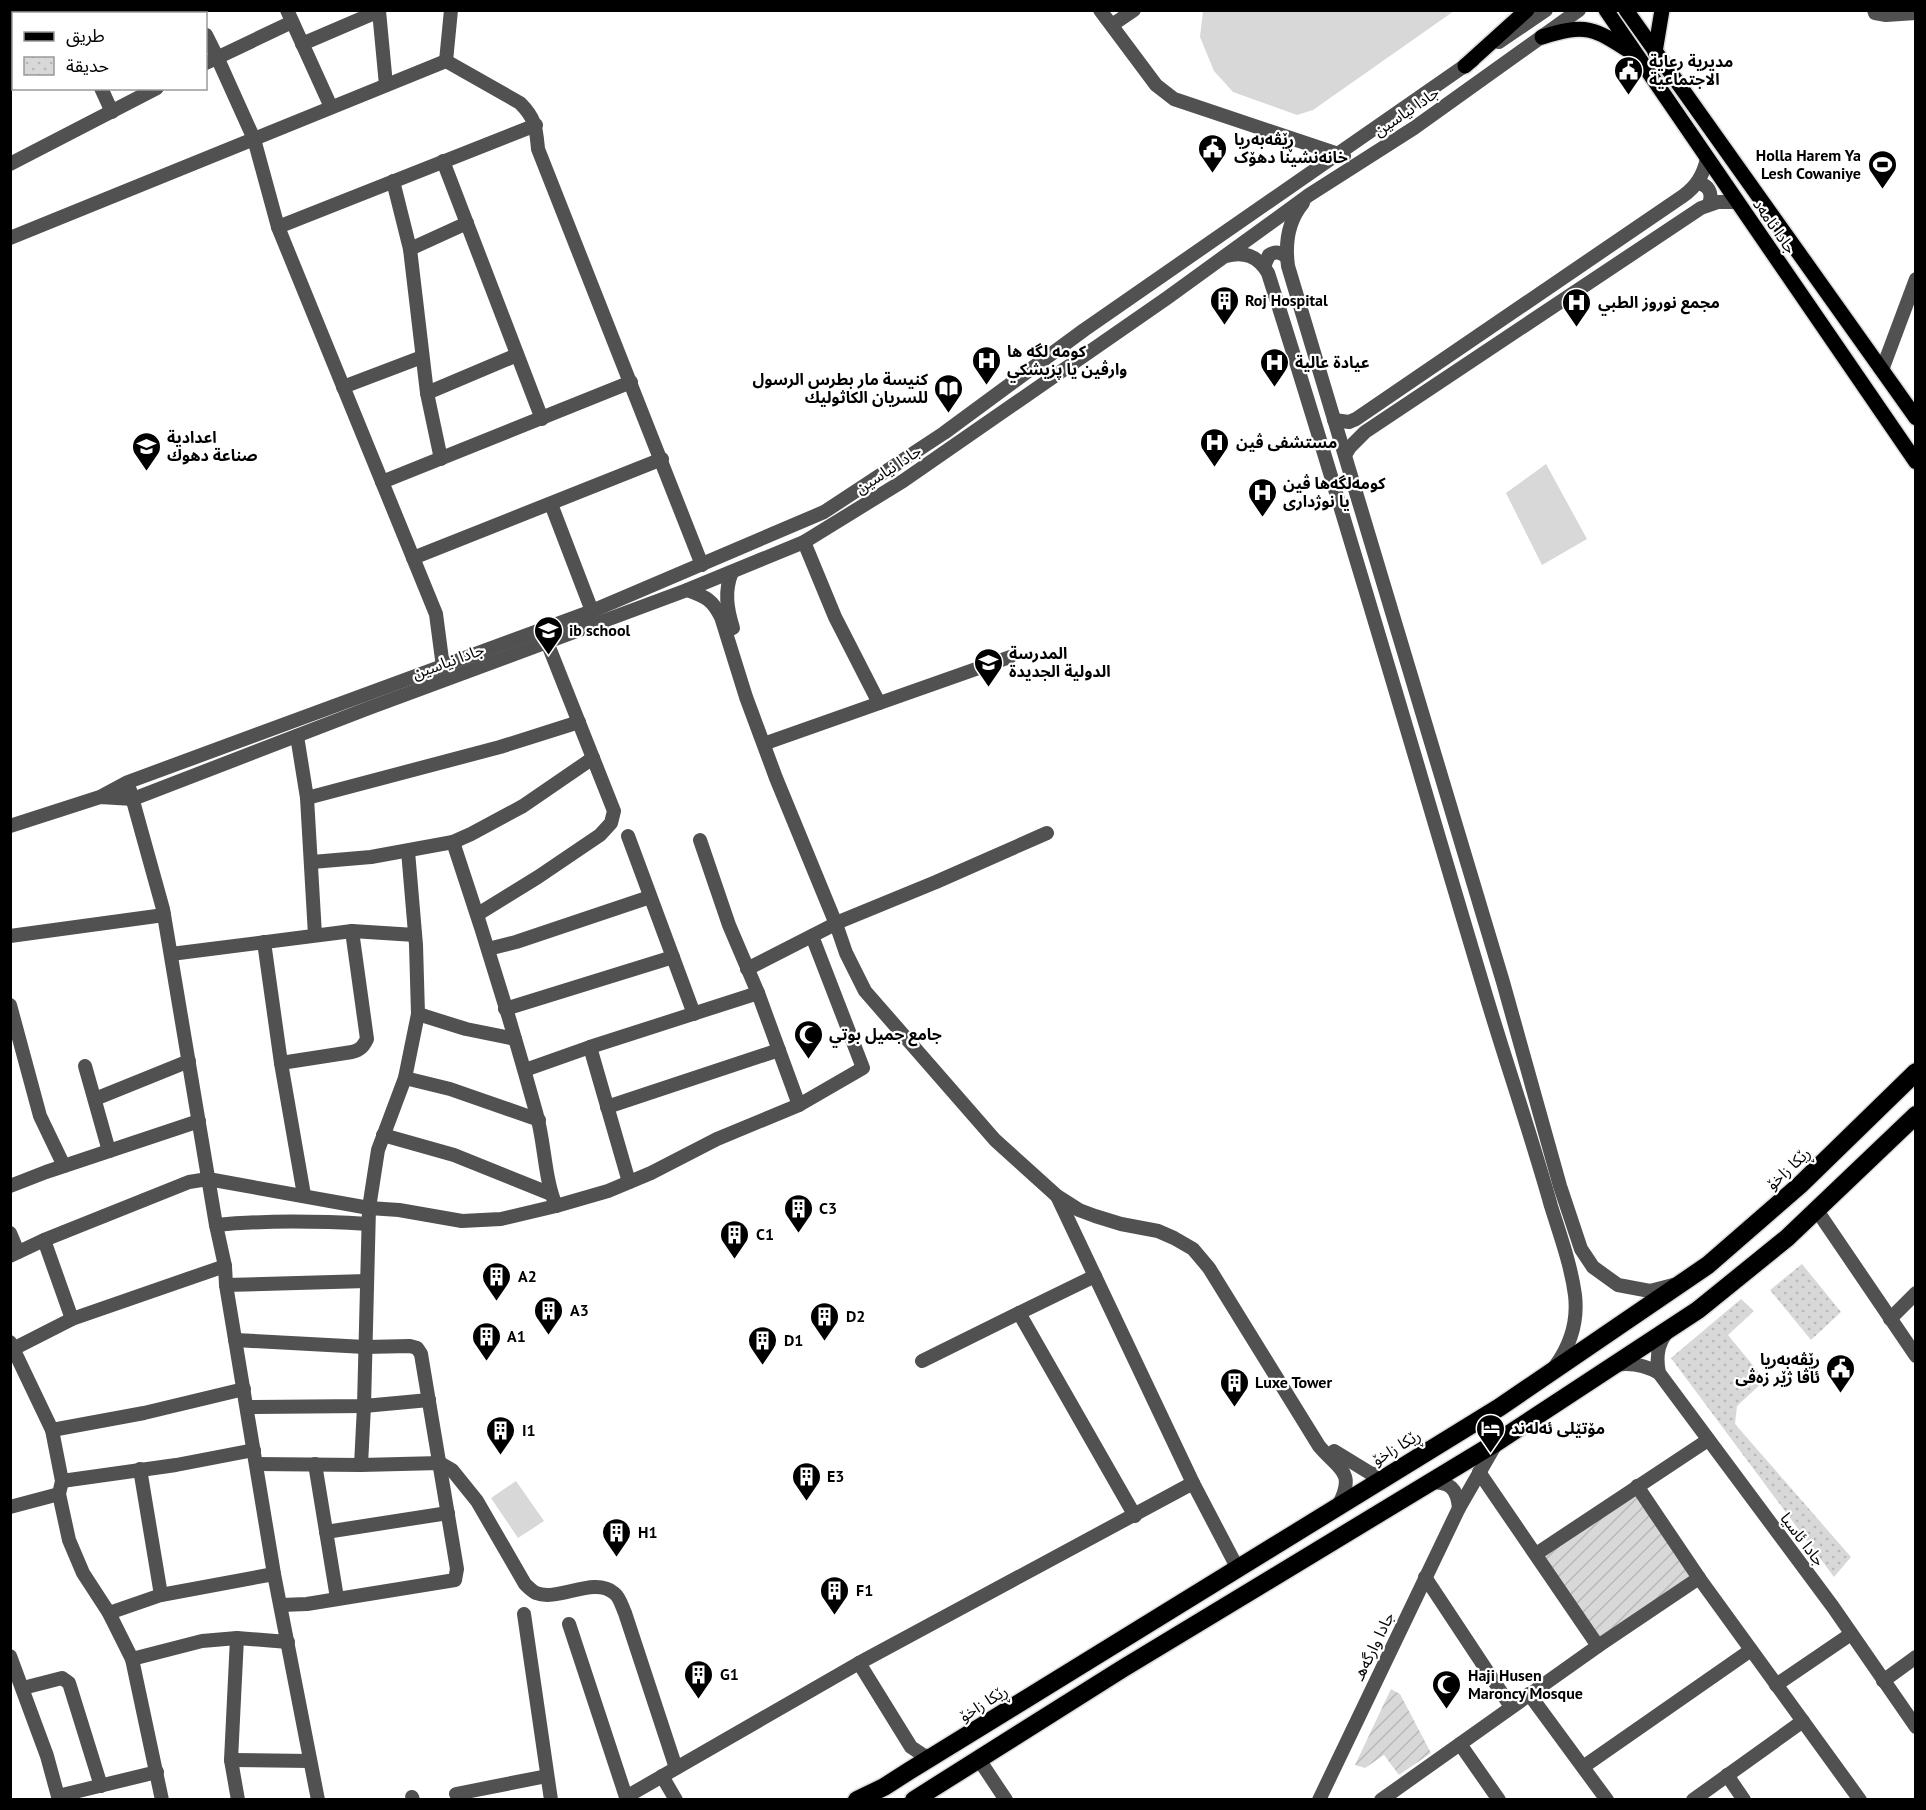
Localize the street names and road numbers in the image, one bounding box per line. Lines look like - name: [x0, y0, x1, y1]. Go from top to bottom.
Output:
- street label: جادا نیاسین: [1369, 82, 1443, 140]
- street label: جادا ئامەد: [1749, 195, 1801, 257]
- street label: جادا نیاسین: [851, 440, 925, 498]
- street label: جادا نیاسین: [409, 639, 487, 683]
- street label: ڕێکا زاخۆ: [1762, 1142, 1817, 1197]
- street label: ڕێکا زاخۆ: [1368, 1425, 1426, 1473]
- street label: جادا ئاسيا: [1776, 1508, 1830, 1570]
- street label: جادا وارگه‌هـ: [1348, 1608, 1398, 1684]
- street label: ڕێکا زاخۆ: [955, 1680, 1013, 1729]

